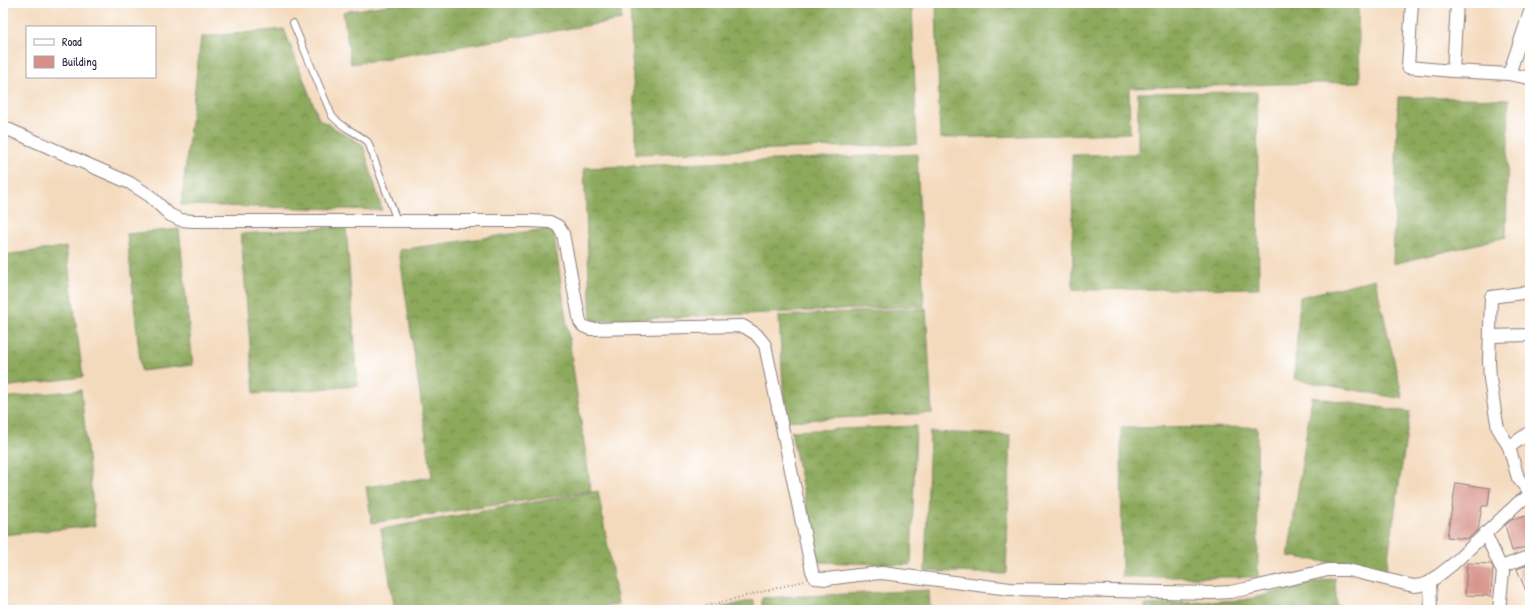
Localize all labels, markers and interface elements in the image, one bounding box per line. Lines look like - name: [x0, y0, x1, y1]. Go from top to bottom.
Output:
- legend: [26, 26, 156, 78]
- text: Road: [62, 33, 82, 50]
- text: Building: [62, 53, 97, 70]

